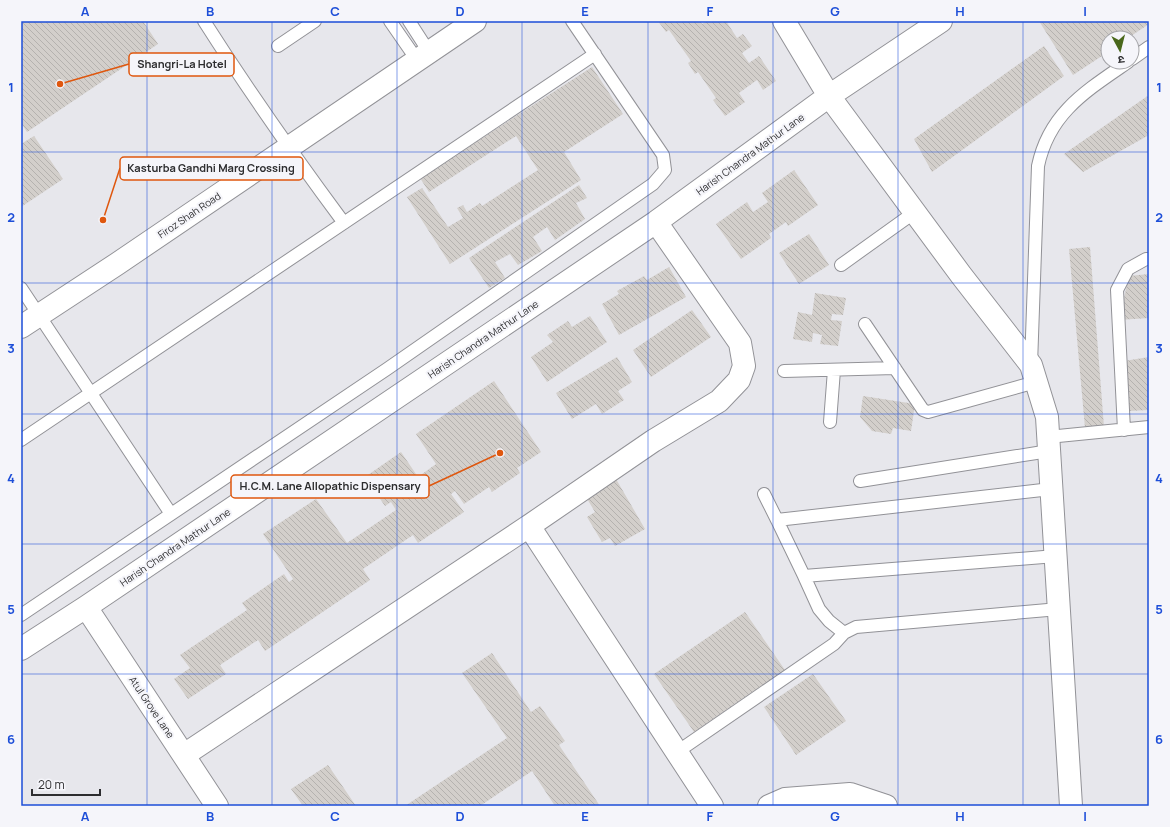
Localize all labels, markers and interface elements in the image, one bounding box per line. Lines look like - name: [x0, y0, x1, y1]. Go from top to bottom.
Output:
- text: A: [81, 2, 90, 20]
- text: B: [206, 2, 214, 20]
- text: C: [330, 2, 340, 20]
- text: D: [455, 2, 465, 20]
- text: E: [581, 2, 589, 20]
- text: F: [707, 2, 714, 20]
- text: G: [830, 2, 840, 20]
- text: H: [955, 2, 965, 20]
- text: I: [1083, 2, 1087, 20]
- north arrow: [1100, 30, 1140, 70]
- callout: Shangri-La Hotel: [129, 53, 234, 76]
- text: उ: [1117, 53, 1125, 68]
- text: Shangri-La Hotel: [137, 56, 227, 71]
- text: 1: [8, 78, 14, 96]
- text: 1: [1156, 78, 1162, 96]
- street label: Harish Chandra Mathur Lane: [693, 110, 807, 198]
- callout: Kasturba Gandhi Marg Crossing: [120, 157, 303, 180]
- text: Kasturba Gandhi Marg Crossing: [127, 160, 295, 175]
- street label: Firoz Shah Road: [155, 189, 223, 241]
- text: 2: [7, 208, 15, 226]
- text: 2: [1155, 208, 1163, 226]
- street label: Harish Chandra Mathur Lane: [425, 297, 541, 381]
- text: 3: [7, 339, 15, 357]
- text: 3: [1155, 339, 1163, 357]
- text: 4: [7, 469, 15, 487]
- text: 4: [1155, 469, 1163, 487]
- callout: H.C.M. Lane Allopathic Dispensary: [231, 475, 429, 498]
- text: H.C.M. Lane Allopathic Dispensary: [239, 478, 421, 493]
- street label: Harish Chandra Mathur Lane: [117, 505, 233, 589]
- text: 5: [7, 600, 15, 618]
- text: 5: [1155, 600, 1163, 618]
- street label: Atul Grove Lane: [126, 673, 178, 741]
- text: 6: [7, 730, 15, 748]
- text: 6: [1155, 730, 1163, 748]
- scale bar: [32, 771, 100, 797]
- text: 20 m: [38, 776, 65, 793]
- text: A: [81, 807, 90, 825]
- text: B: [206, 807, 214, 825]
- text: C: [330, 807, 340, 825]
- text: D: [455, 807, 465, 825]
- text: E: [581, 807, 589, 825]
- text: F: [707, 807, 714, 825]
- text: G: [830, 807, 840, 825]
- text: H: [955, 807, 965, 825]
- text: I: [1083, 807, 1087, 825]

